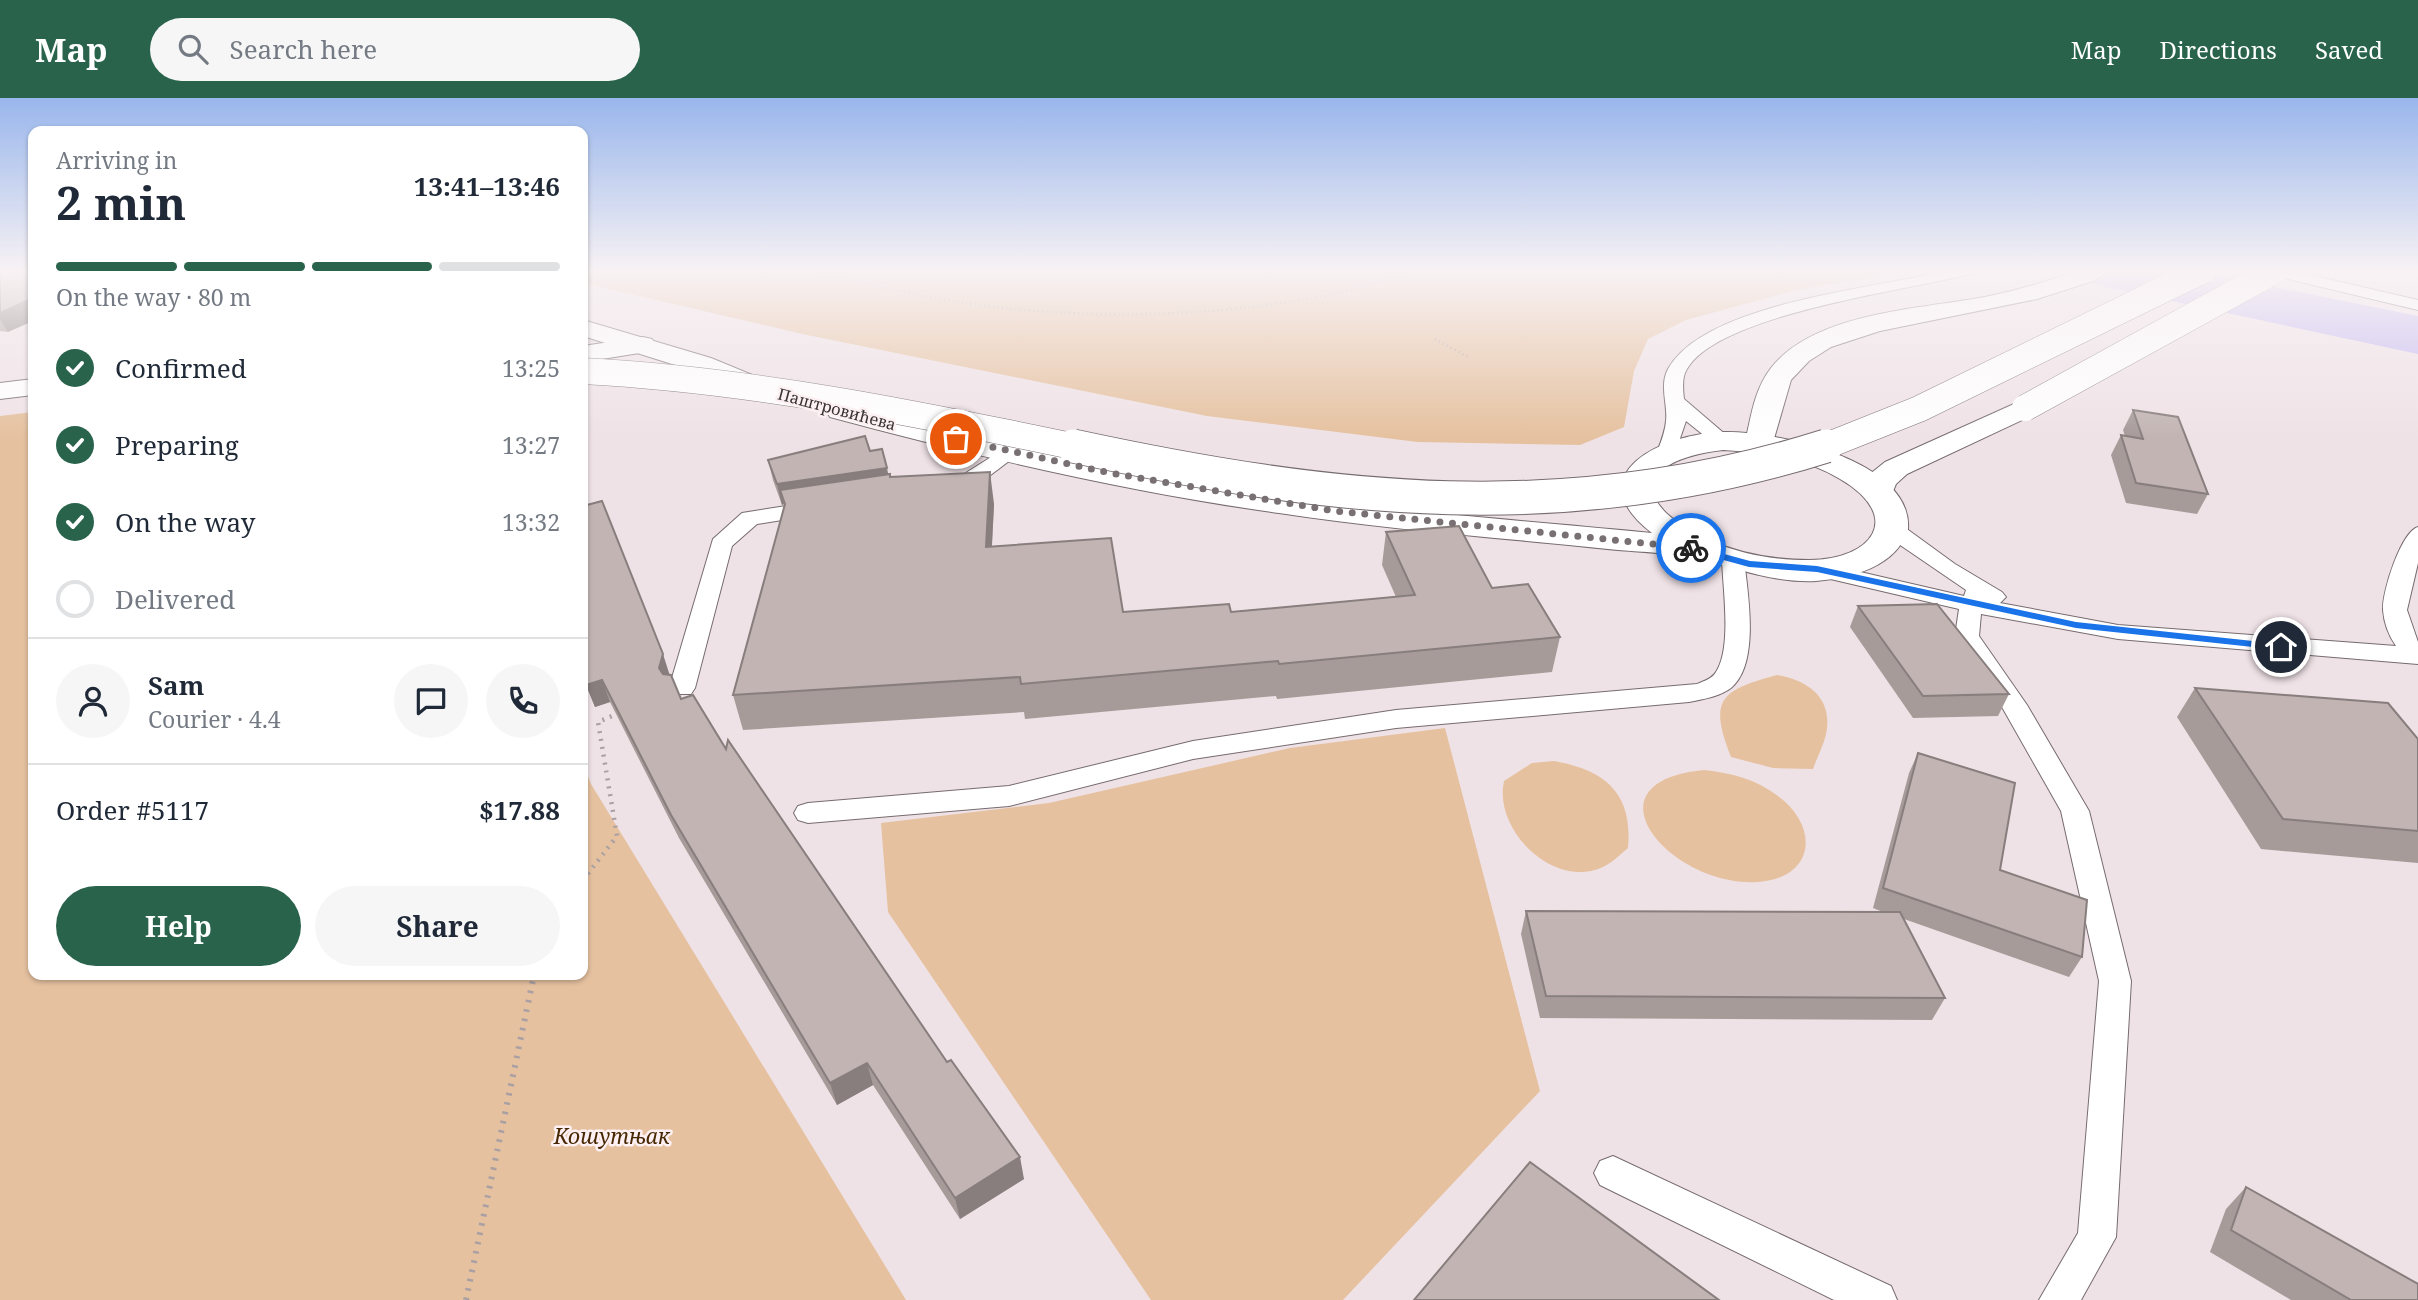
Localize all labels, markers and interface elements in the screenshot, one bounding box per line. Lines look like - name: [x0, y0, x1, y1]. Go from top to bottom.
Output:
- search box: [150, 18, 640, 81]
- text: Map: [35, 27, 108, 72]
- icon: search: [174, 30, 212, 68]
- text: Search here: [230, 31, 377, 67]
- text: Map: [2071, 33, 2122, 66]
- text: Directions: [2160, 33, 2277, 66]
- text: Saved: [2315, 33, 2383, 66]
- text: Arriving in: [56, 144, 177, 176]
- text: 13:41–13:46: [414, 168, 560, 204]
- text: 2 min: [56, 171, 186, 233]
- text: On the way · 80 m: [56, 281, 251, 313]
- icon: check: [56, 349, 94, 387]
- text: Confirmed: [115, 350, 247, 386]
- text: 13:25: [502, 352, 560, 384]
- street label: Паштровићева: [776, 383, 898, 435]
- pin: [926, 409, 986, 469]
- icon: bag: [937, 420, 975, 458]
- icon: check: [56, 426, 94, 464]
- text: Preparing: [115, 427, 239, 463]
- text: 13:27: [502, 429, 560, 461]
- icon: check: [56, 503, 94, 541]
- text: On the way: [115, 504, 255, 540]
- text: 13:32: [502, 506, 560, 538]
- courier: [1656, 513, 1726, 583]
- icon: bike: [1672, 529, 1710, 567]
- text: Delivered: [115, 581, 235, 617]
- pin: [2251, 617, 2311, 677]
- icon: home: [2262, 628, 2300, 666]
- button: person: [56, 664, 130, 738]
- button: chat: [394, 664, 468, 738]
- button: phone: [486, 664, 560, 738]
- text: Sam: [148, 667, 204, 703]
- text: Courier · 4.4: [148, 703, 281, 735]
- text: Order #5117: [56, 792, 209, 828]
- text: $17.88: [479, 792, 560, 828]
- button: Help: [56, 886, 301, 966]
- button: Share: [315, 886, 560, 966]
- park label: Кошутњак: [553, 1122, 671, 1150]

